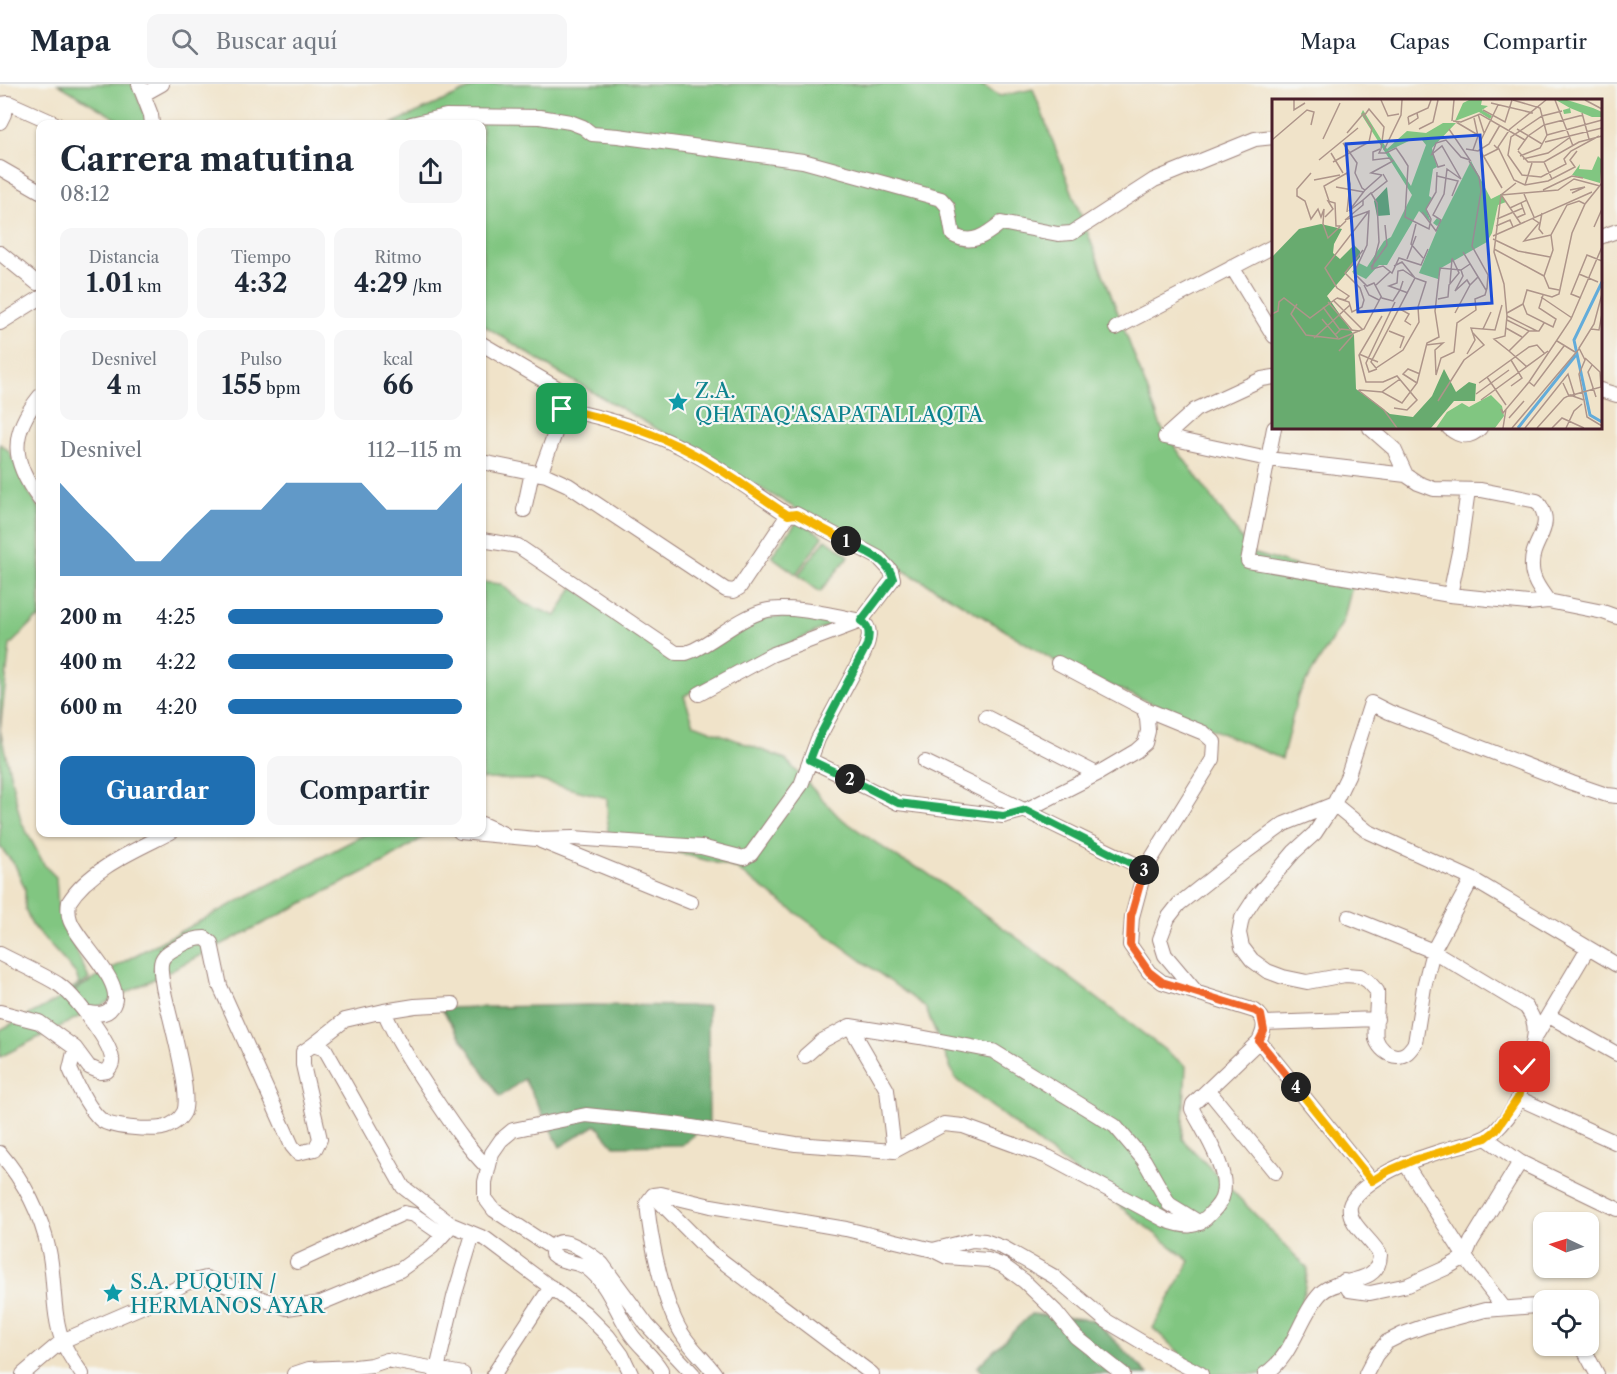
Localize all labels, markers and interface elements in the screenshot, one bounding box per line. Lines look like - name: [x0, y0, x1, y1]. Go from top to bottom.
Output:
- search box: [147, 14, 567, 68]
- text: Mapa: [30, 24, 111, 58]
- icon: search: [168, 25, 201, 58]
- text: Buscar aquí: [216, 28, 337, 55]
- text: Mapa: [1300, 29, 1356, 54]
- text: Capas: [1389, 29, 1450, 54]
- text: Compartir: [1483, 29, 1587, 54]
- inset map: [1272, 99, 1602, 429]
- text: Carrera matutina: [60, 139, 354, 180]
- button: share: [399, 140, 462, 203]
- text: 08:12: [60, 182, 110, 206]
- text: Distancia: [89, 247, 159, 267]
- text: Tiempo: [231, 247, 291, 267]
- text: Ritmo: [375, 247, 421, 267]
- text: 1.01: [86, 267, 133, 299]
- text: 4:32: [234, 267, 288, 299]
- text: 4:29: [354, 267, 408, 299]
- text: km: [133, 276, 162, 296]
- text: /km: [408, 276, 442, 296]
- text: Desnivel: [91, 349, 157, 369]
- text: Pulso: [240, 349, 282, 369]
- text: kcal: [383, 349, 413, 369]
- text: 4: [107, 369, 122, 401]
- text: 155: [221, 369, 262, 401]
- text: 66: [382, 369, 414, 401]
- text: m: [122, 378, 141, 398]
- text: bpm: [262, 378, 301, 398]
- place label: Z.A. QHATAQ'ASAPATALLAQTA: [695, 378, 984, 427]
- pin: [536, 383, 587, 434]
- place icon: Z.A. QHATAQ'ASAPATALLAQTA: [666, 390, 690, 414]
- icon: arrive: [545, 392, 578, 425]
- text: Desnivel: [60, 438, 142, 462]
- text: 112–115 m: [367, 438, 462, 462]
- pin: 1: [831, 526, 861, 556]
- text: 1: [842, 531, 850, 551]
- text: 200 m: [60, 605, 122, 629]
- text: 4:25: [156, 605, 196, 629]
- text: 400 m: [60, 650, 122, 674]
- text: 4:22: [156, 650, 196, 674]
- text: 600 m: [60, 695, 122, 719]
- text: 4:20: [156, 695, 197, 719]
- button: Guardar: [60, 756, 255, 825]
- button: Compartir: [267, 756, 462, 825]
- pin: 2: [835, 764, 865, 794]
- text: 2: [845, 769, 855, 789]
- pin: 3: [1129, 855, 1159, 885]
- text: 3: [1139, 860, 1149, 880]
- pin: [1499, 1041, 1550, 1092]
- icon: check: [1508, 1050, 1541, 1083]
- pin: 4: [1281, 1072, 1311, 1102]
- text: 4: [1291, 1077, 1301, 1097]
- north arrow: [1533, 1212, 1599, 1278]
- map controls: [1533, 1212, 1599, 1356]
- place label: S.A. PUQUIN / HERMANOS AYAR: [130, 1269, 326, 1318]
- place icon: S.A. PUQUIN / HERMANOS AYAR: [101, 1281, 125, 1305]
- button: locate: [1533, 1290, 1599, 1356]

